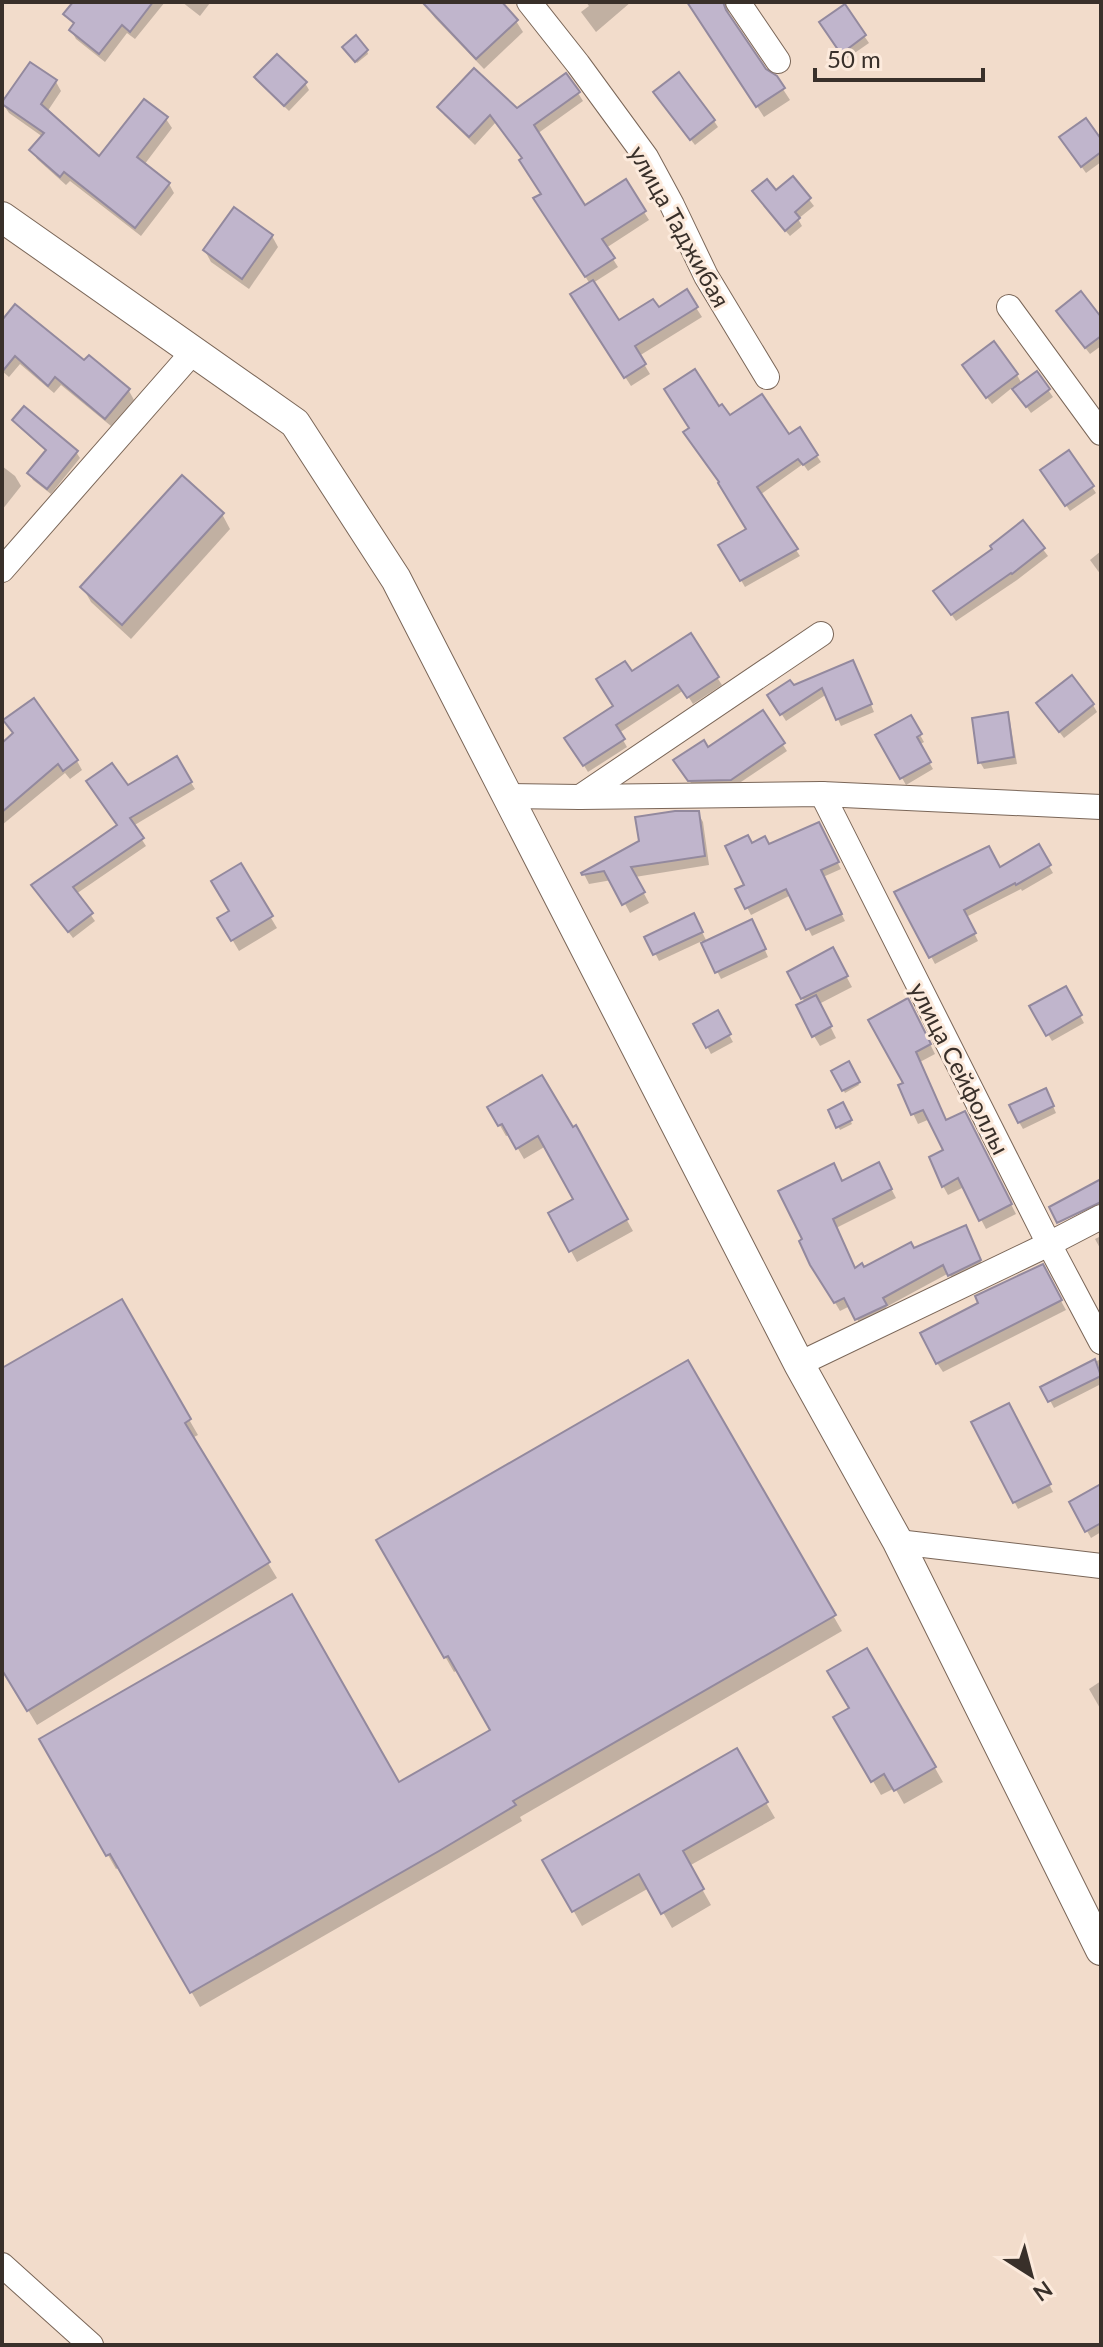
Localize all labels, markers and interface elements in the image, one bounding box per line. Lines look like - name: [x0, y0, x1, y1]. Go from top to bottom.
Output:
- scale bar: [815, 32, 983, 82]
- text: 50 m: [827, 44, 881, 73]
- street label: улица Таджибая: [624, 140, 736, 312]
- street label: улица Сейфоллы: [904, 977, 1016, 1159]
- north arrow: [991, 2235, 1071, 2315]
- text: N: [1028, 2276, 1058, 2307]

